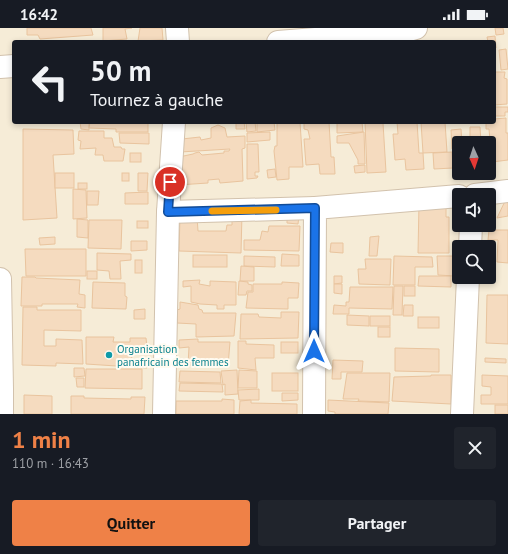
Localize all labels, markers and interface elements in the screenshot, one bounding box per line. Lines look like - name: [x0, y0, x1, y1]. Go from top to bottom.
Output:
- text: 16:42: [20, 5, 58, 24]
- text: 50 m: [90, 52, 151, 89]
- icon: left: [24, 56, 76, 108]
- text: Tournez à gauche: [90, 88, 223, 111]
- north arrow: [452, 136, 496, 180]
- map controls: [452, 136, 496, 284]
- pin: [153, 165, 187, 199]
- icon: arrive: [159, 171, 181, 193]
- button: sound: [452, 188, 496, 232]
- button: search: [452, 240, 496, 284]
- position arrow: [293, 330, 335, 372]
- place label: Organisation panafricain des femmes: [117, 342, 229, 369]
- marker: Organisation panafricain des femmes: [104, 350, 114, 360]
- text: 1 min: [12, 424, 71, 455]
- button: close: [454, 427, 496, 469]
- text: 110 m · 16:43: [12, 455, 89, 472]
- button: Quitter: [12, 500, 250, 546]
- button: Partager: [258, 500, 496, 546]

